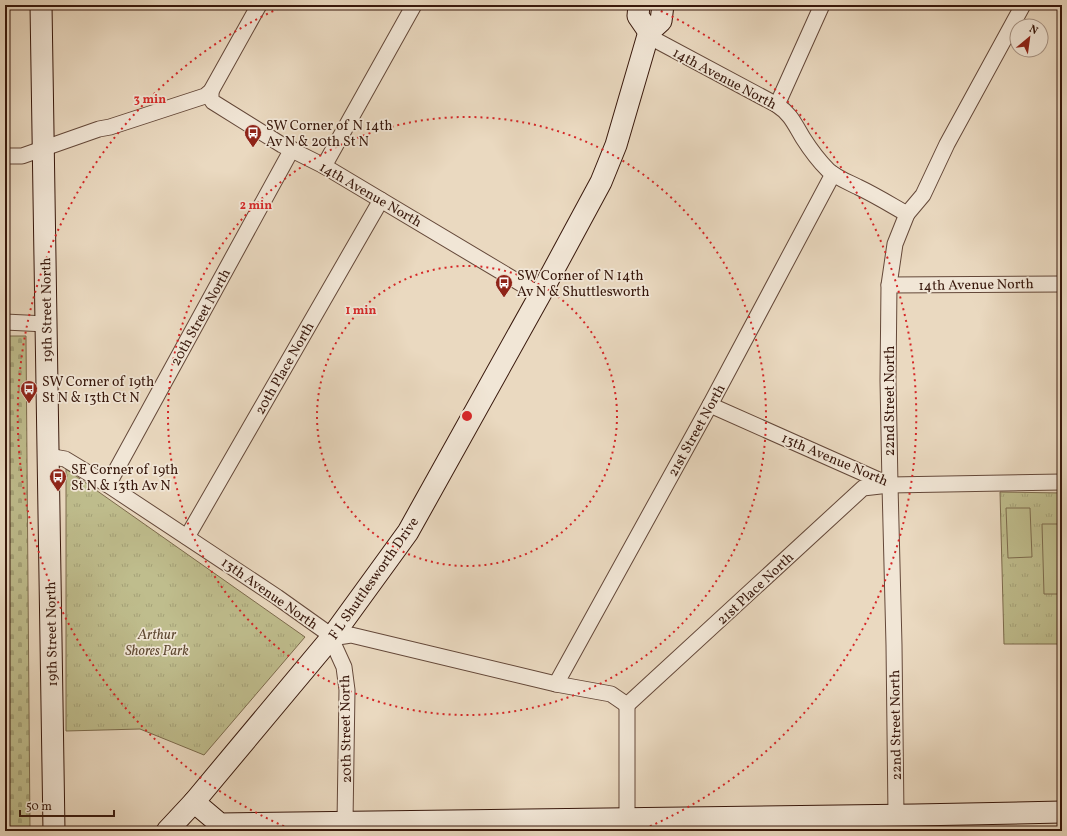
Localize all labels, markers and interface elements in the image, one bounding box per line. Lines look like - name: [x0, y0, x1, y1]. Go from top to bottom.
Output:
- north arrow: [1009, 18, 1049, 58]
- text: N: [1026, 22, 1040, 39]
- street label: 14th Avenue North: [669, 44, 780, 115]
- text: 3 min: [134, 92, 166, 108]
- place label: SW Corner of N 14th Av N & 20th St N: [266, 117, 393, 152]
- bus stop icon: SW Corner of N 14th Av N & 20th St N: [243, 123, 263, 148]
- street label: 14th Avenue North: [316, 158, 425, 232]
- text: 2 min: [240, 198, 272, 214]
- street label: 19th Street North: [37, 257, 58, 363]
- street label: 20th Street North: [167, 266, 236, 370]
- place label: SW Corner of N 14th Av N & Shuttlesworth: [517, 267, 650, 302]
- bus stop icon: SW Corner of N 14th Av N & Shuttlesworth: [494, 273, 514, 298]
- street label: 14th Avenue North: [918, 275, 1034, 296]
- text: 1 min: [346, 303, 377, 319]
- street label: 20th Place North: [251, 319, 319, 418]
- street label: 22nd Street North: [881, 346, 900, 456]
- place label: SW Corner of 19th St N & 13th Ct N: [42, 373, 154, 408]
- bus stop icon: SW Corner of 19th St N & 13th Ct N: [19, 379, 39, 404]
- street label: 21st Street North: [664, 381, 731, 480]
- centre of rings: [460, 409, 474, 423]
- street label: 13th Avenue North: [778, 429, 891, 491]
- place label: SE Corner of 19th St N & 13th Av N: [71, 461, 178, 496]
- bus stop icon: SE Corner of 19th St N & 13th Av N: [48, 467, 68, 492]
- street label: F L Shuttlesworth Drive: [325, 513, 424, 644]
- street label: 21st Place North: [713, 549, 799, 630]
- street label: 13th Avenue North: [217, 554, 321, 635]
- street label: 19th Street North: [42, 581, 63, 687]
- park label: Arthur Shores Park: [125, 626, 189, 661]
- street label: 22nd Street North: [886, 670, 907, 780]
- street label: 20th Street North: [336, 675, 357, 783]
- scale bar: [20, 792, 114, 818]
- text: 50 m: [26, 799, 52, 815]

